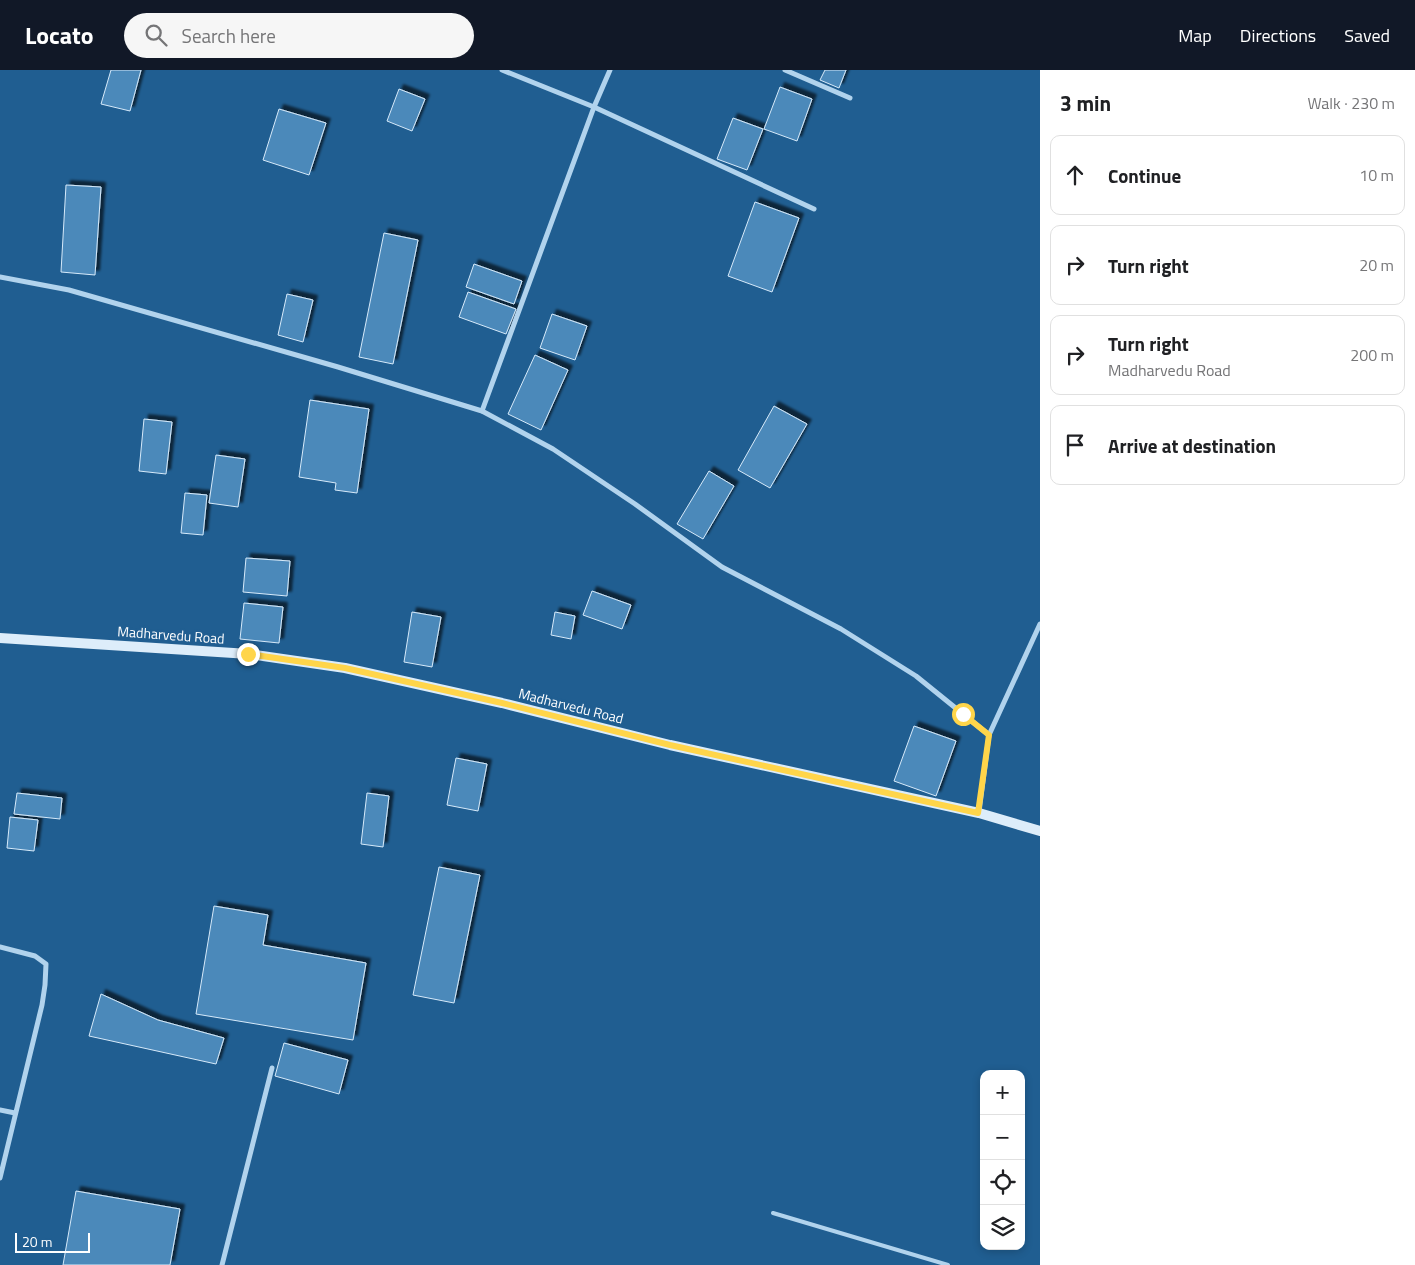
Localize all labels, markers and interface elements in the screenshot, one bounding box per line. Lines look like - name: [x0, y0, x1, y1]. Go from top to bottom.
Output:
- search box: [124, 13, 474, 58]
- text: Locato: [25, 17, 94, 53]
- icon: search: [142, 21, 170, 49]
- text: Search here: [182, 21, 276, 50]
- text: Map: [1178, 22, 1212, 49]
- text: Directions: [1240, 22, 1316, 49]
- text: Saved: [1344, 22, 1390, 49]
- text: 3 min: [1060, 87, 1111, 119]
- text: Walk · 230 m: [1307, 91, 1395, 115]
- icon: ahead: [1061, 161, 1089, 189]
- text: Continue: [1108, 161, 1181, 190]
- text: 10 m: [1359, 163, 1394, 187]
- icon: right: [1061, 251, 1089, 279]
- text: Turn right: [1108, 251, 1189, 280]
- text: 20 m: [1359, 253, 1394, 277]
- text: Turn right: [1108, 329, 1189, 358]
- icon: right: [1061, 341, 1089, 369]
- text: 200 m: [1350, 343, 1394, 367]
- text: Madharvedu Road: [1108, 358, 1231, 382]
- icon: arrive: [1061, 431, 1089, 459]
- text: Arrive at destination: [1108, 431, 1276, 460]
- street label: Madharvedu Road: [117, 620, 225, 649]
- route end: [237, 643, 260, 666]
- street label: Madharvedu Road: [516, 682, 626, 729]
- route start: [952, 703, 975, 726]
- map controls: [980, 1070, 1025, 1250]
- button: +: [980, 1070, 1025, 1115]
- button: −: [980, 1115, 1025, 1160]
- button: locate: [980, 1160, 1025, 1205]
- button: layers: [980, 1205, 1025, 1250]
- scale bar: [15, 1230, 90, 1253]
- text: 20 m: [22, 1231, 52, 1252]

